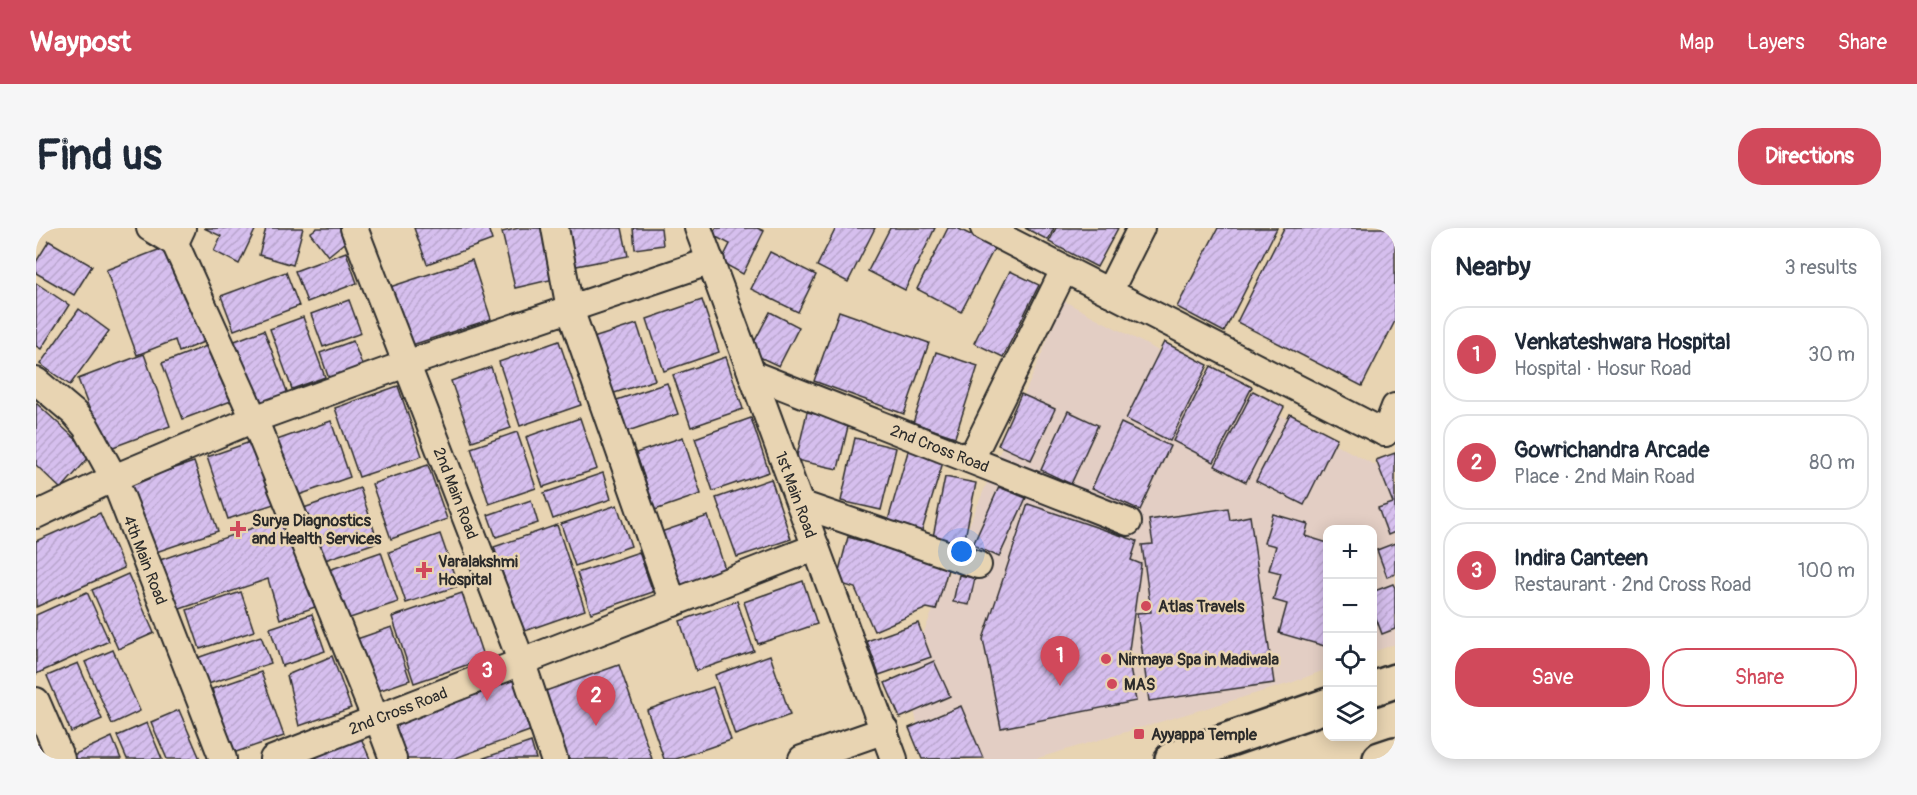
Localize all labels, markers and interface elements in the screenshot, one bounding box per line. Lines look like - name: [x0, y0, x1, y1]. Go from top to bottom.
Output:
- text: Waypost: [30, 25, 131, 60]
- text: Map: [1679, 29, 1714, 56]
- text: Layers: [1747, 29, 1805, 56]
- text: Share: [1838, 29, 1887, 56]
- button: Directions: [1738, 128, 1881, 185]
- text: Find us: [36, 130, 162, 182]
- text: Nearby: [1455, 251, 1531, 283]
- text: 3 results: [1785, 255, 1857, 280]
- text: Venkateshwara Hospital: [1514, 328, 1731, 356]
- text: 1: [1473, 342, 1480, 367]
- text: 30 m: [1808, 342, 1855, 367]
- text: Hospital · Hosur Road: [1514, 356, 1692, 381]
- street label: 2nd Cross Road: [887, 421, 992, 477]
- text: Gowrichandra Arcade: [1514, 436, 1709, 464]
- street label: 2nd Main Road: [429, 445, 482, 542]
- street label: 1st Main Road: [770, 449, 820, 541]
- text: 2: [1471, 450, 1482, 475]
- text: 80 m: [1809, 450, 1855, 475]
- text: Place · 2nd Main Road: [1514, 464, 1695, 489]
- place label: Surya Diagnostics and Health Services: [252, 511, 382, 549]
- street label: 4th Main Road: [118, 513, 171, 608]
- marker: Surya Diagnostics and Health Services: [229, 520, 247, 538]
- map controls: [1323, 525, 1377, 741]
- button: +: [1323, 525, 1377, 579]
- your location: [947, 537, 976, 566]
- text: Indira Canteen: [1514, 544, 1648, 572]
- place label: Varalakshmi Hospital: [438, 552, 518, 590]
- text: 3: [1471, 558, 1482, 583]
- text: 100 m: [1798, 558, 1855, 583]
- marker: Varalakshmi Hospital: [415, 561, 433, 579]
- text: Restaurant · 2nd Cross Road: [1514, 572, 1752, 597]
- button: −: [1323, 579, 1377, 633]
- place label: Atlas Travels: [1158, 597, 1245, 617]
- marker: Atlas Travels: [1139, 599, 1153, 613]
- button: locate: [1323, 633, 1377, 687]
- pin: 1: [1040, 636, 1080, 686]
- button: Save: [1455, 648, 1650, 707]
- button: Share: [1662, 648, 1857, 707]
- place label: Nirmaya Spa in Madiwala: [1118, 650, 1279, 670]
- pin: 3: [468, 652, 506, 701]
- marker: Nirmaya Spa in Madiwala: [1099, 652, 1113, 666]
- place label: MAS: [1124, 675, 1155, 695]
- pin: 2: [576, 676, 616, 726]
- marker: MAS: [1105, 677, 1119, 691]
- street label: 2nd Cross Road: [346, 683, 450, 739]
- button: layers: [1323, 687, 1377, 741]
- place label: Ayyappa Temple: [1151, 725, 1258, 745]
- marker: Ayyappa Temple: [1132, 727, 1146, 741]

